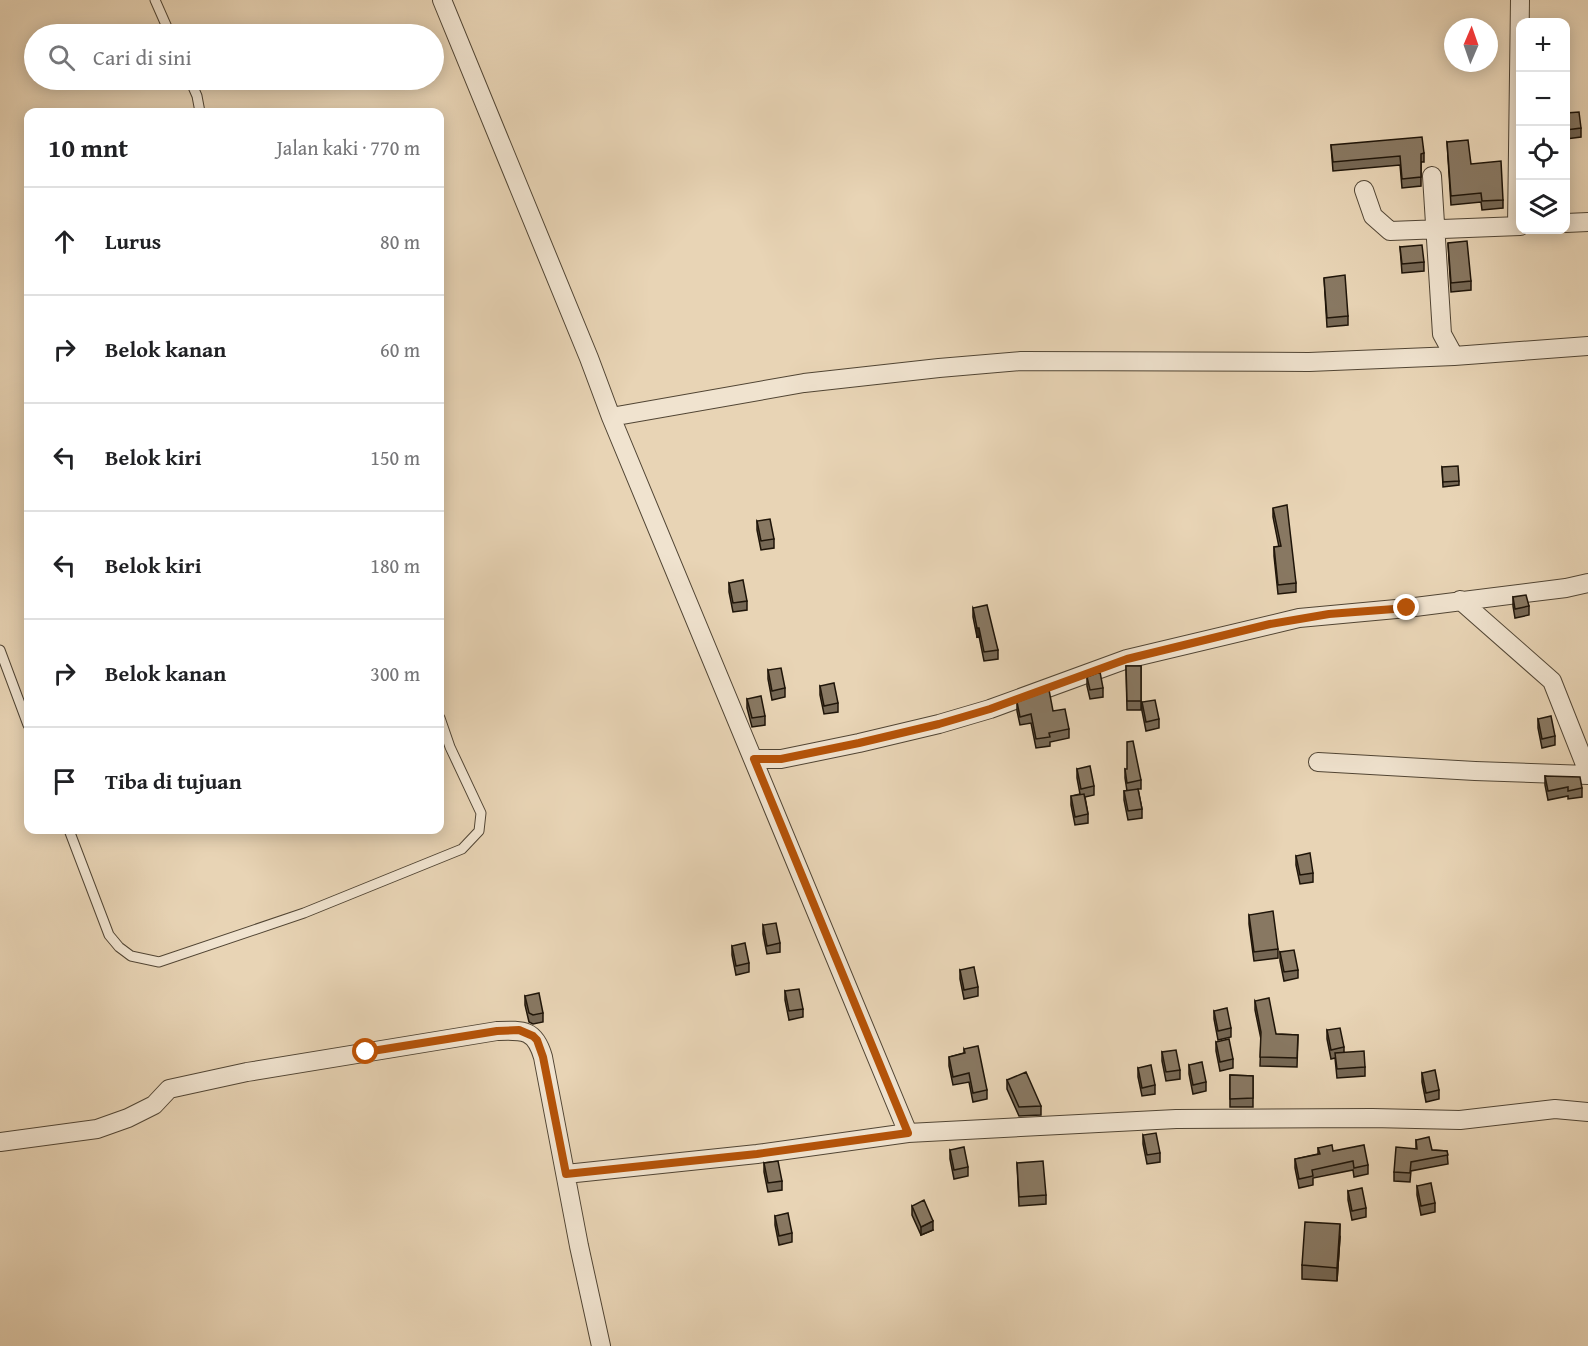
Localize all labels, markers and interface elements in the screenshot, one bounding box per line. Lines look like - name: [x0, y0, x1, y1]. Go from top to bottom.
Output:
- north arrow: [1444, 18, 1498, 72]
- map controls: [1516, 18, 1570, 234]
- button: +: [1516, 18, 1570, 72]
- search box: [24, 24, 444, 90]
- icon: search: [45, 41, 78, 74]
- text: Cari di sini: [93, 41, 192, 73]
- button: −: [1516, 72, 1570, 126]
- button: locate: [1516, 126, 1570, 180]
- text: 10 mnt: [48, 128, 128, 167]
- text: Jalan kaki · 770 m: [276, 133, 420, 162]
- button: layers: [1516, 180, 1570, 234]
- icon: ahead: [48, 225, 81, 258]
- text: Lurus: [105, 225, 161, 257]
- text: 80 m: [380, 227, 420, 256]
- icon: right: [48, 333, 81, 366]
- text: Belok kanan: [105, 333, 226, 365]
- text: 60 m: [380, 335, 420, 364]
- icon: left: [48, 441, 81, 474]
- text: Belok kiri: [105, 441, 202, 473]
- text: 150 m: [370, 443, 420, 472]
- icon: left: [48, 549, 81, 582]
- text: Belok kiri: [105, 549, 202, 581]
- text: 180 m: [370, 551, 420, 580]
- route end: [1393, 594, 1419, 620]
- icon: right: [48, 657, 81, 690]
- text: Belok kanan: [105, 657, 226, 689]
- text: 300 m: [370, 659, 420, 688]
- icon: arrive: [48, 765, 81, 798]
- text: Tiba di tujuan: [105, 765, 242, 797]
- route start: [352, 1038, 378, 1064]

